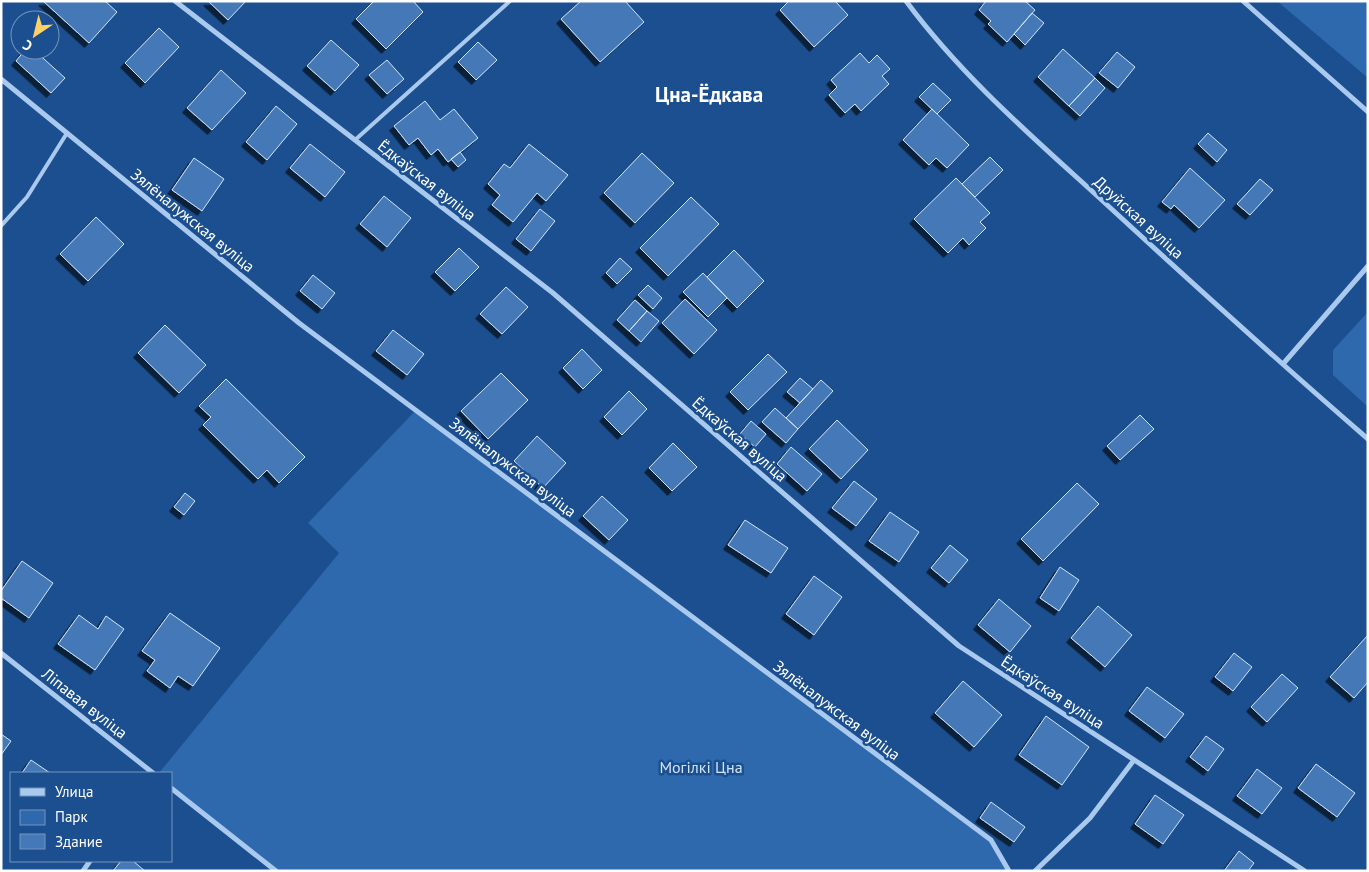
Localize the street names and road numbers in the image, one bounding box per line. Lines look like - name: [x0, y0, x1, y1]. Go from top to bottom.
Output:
- street label: Ёдкаўская вуліца: [374, 135, 480, 225]
- street label: Зялёналужская вуліца: [127, 164, 259, 276]
- street label: Друйская вуліца: [1090, 171, 1188, 263]
- street label: Ёдкаўская вуліца: [688, 392, 792, 486]
- street label: Зялёналужская вуліца: [446, 413, 580, 521]
- street label: Ёдкаўская вуліца: [998, 651, 1108, 733]
- street label: Зялёналужская вуліца: [770, 656, 904, 764]
- street label: Ліпавая вуліца: [38, 663, 132, 743]

